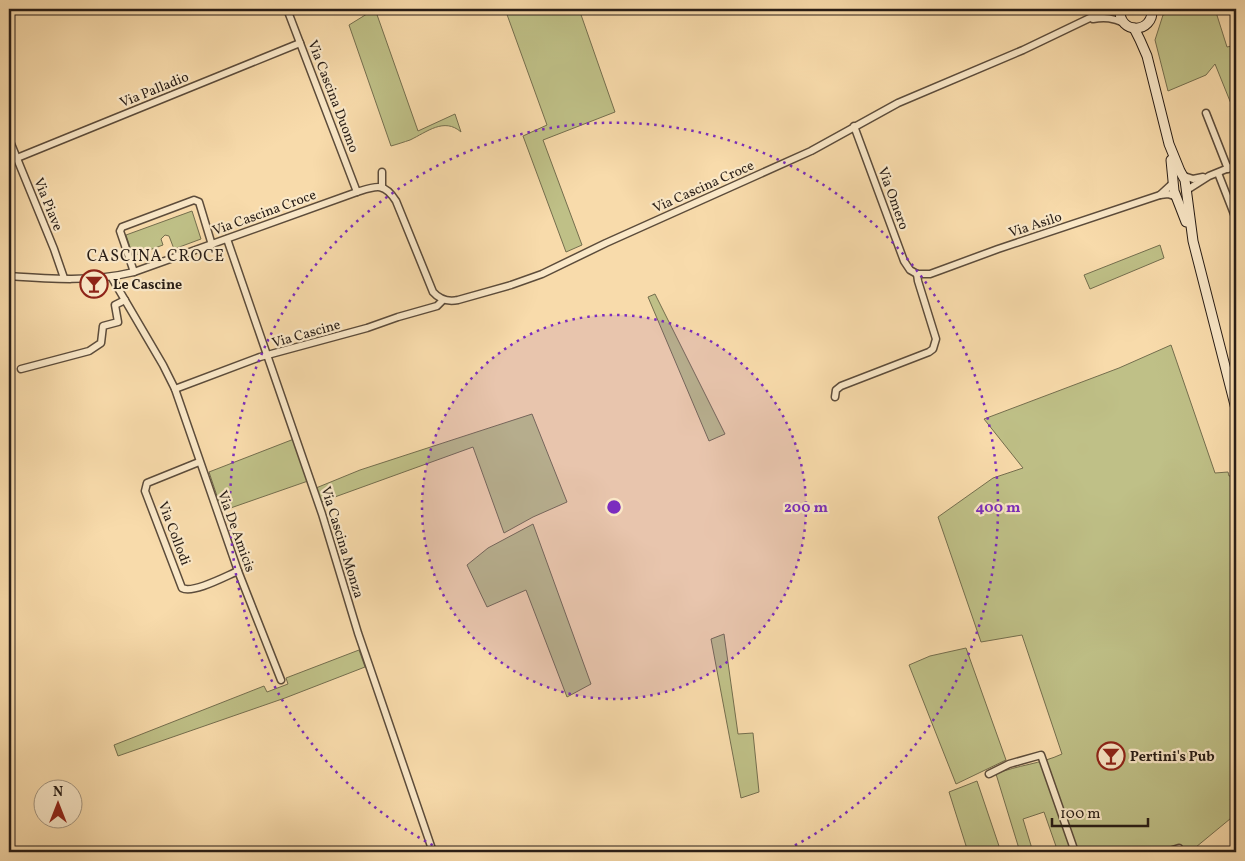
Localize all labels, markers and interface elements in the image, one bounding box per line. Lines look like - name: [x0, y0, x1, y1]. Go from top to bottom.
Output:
- street label: Via Cascina Duomo: [302, 38, 363, 155]
- street label: Via Palladio: [117, 68, 192, 113]
- street label: Via Cascina Croce: [650, 156, 758, 218]
- street label: Via Omero: [872, 165, 913, 233]
- street label: Via Piave: [28, 175, 67, 234]
- street label: Via Cascina Croce: [210, 186, 319, 241]
- street label: Via Asilo: [1007, 208, 1064, 243]
- district label: CASCINA CROCE: [87, 246, 225, 268]
- bar icon: Le Cascine: [79, 269, 109, 299]
- place label: Le Cascine: [113, 276, 182, 295]
- street label: Via Cascine: [270, 315, 343, 353]
- street label: Via Cascina Monza: [316, 484, 368, 601]
- street label: Via De Amicis: [212, 488, 259, 575]
- centre of rings: [605, 498, 623, 516]
- text: 200 m: [784, 498, 828, 519]
- text: 400 m: [976, 498, 1021, 519]
- street label: Via Collodi: [153, 499, 195, 568]
- bar icon: Pertini's Pub: [1096, 741, 1126, 771]
- place label: Pertini's Pub: [1130, 748, 1215, 767]
- north arrow: [32, 778, 82, 828]
- text: N: [53, 783, 63, 802]
- scale bar: [1052, 796, 1149, 828]
- text: 100 m: [1060, 804, 1100, 825]

